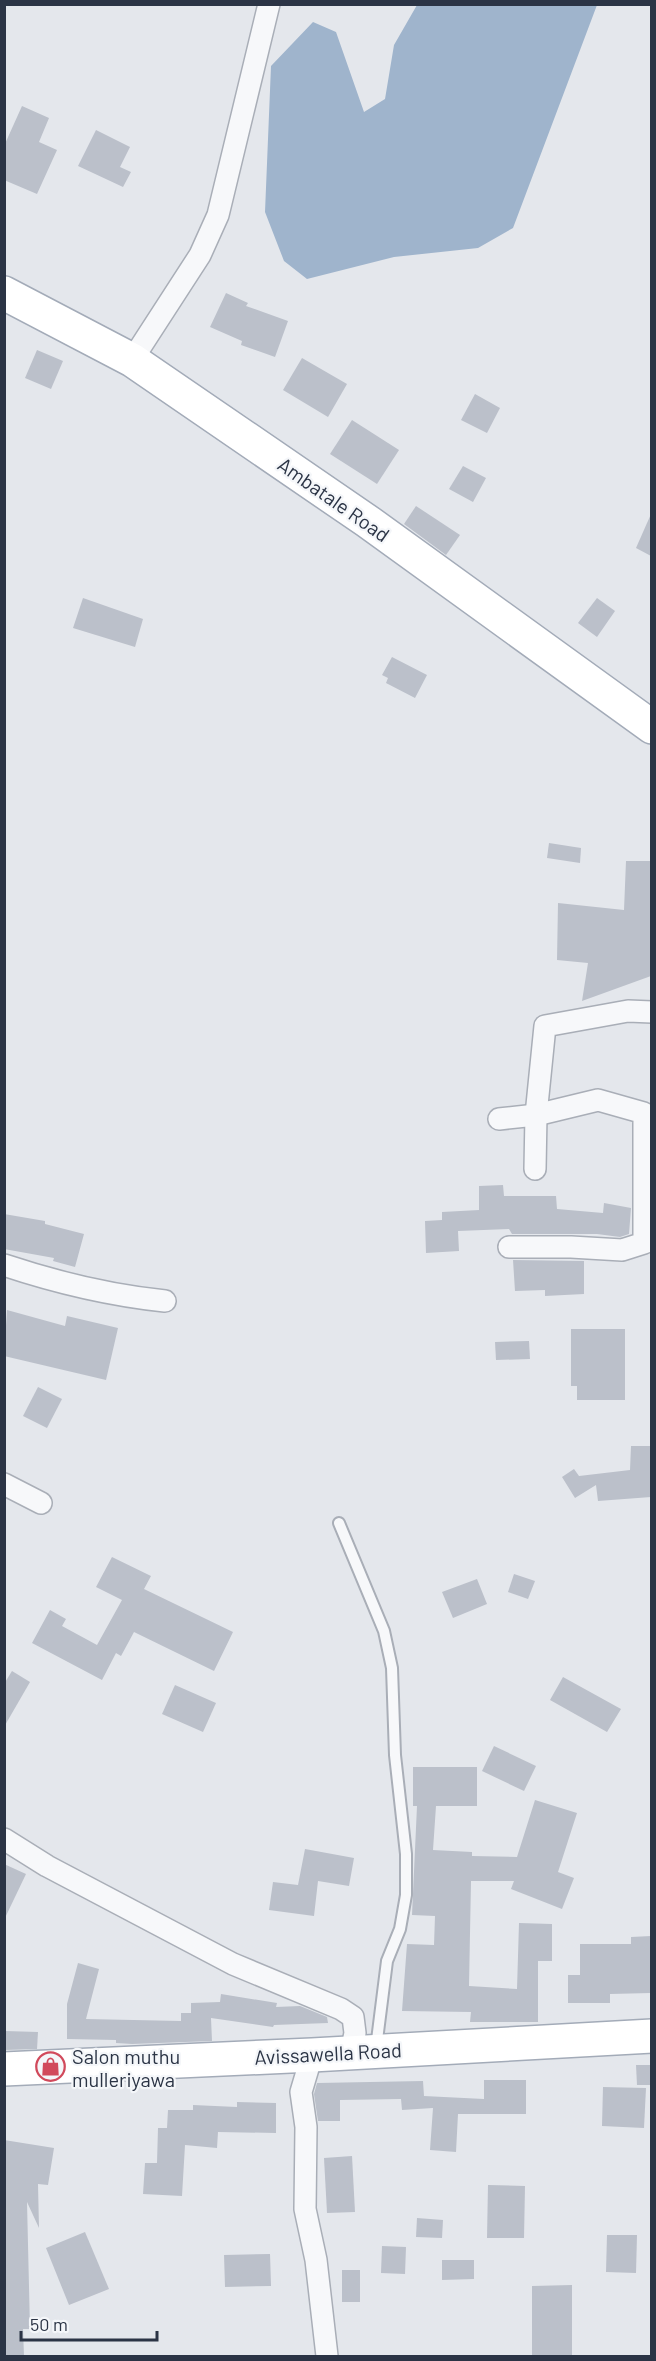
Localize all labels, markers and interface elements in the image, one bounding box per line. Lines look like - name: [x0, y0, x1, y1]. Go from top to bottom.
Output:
- street label: Ambatale Road: [274, 452, 394, 546]
- street label: Avissawella Road: [254, 2037, 402, 2069]
- place label: Salon muthu mulleriyawa: [72, 2044, 180, 2091]
- shop icon: Salon muthu mulleriyawa: [35, 2051, 67, 2083]
- scale bar: [21, 2304, 158, 2342]
- text: 50 m: [30, 2313, 68, 2335]

